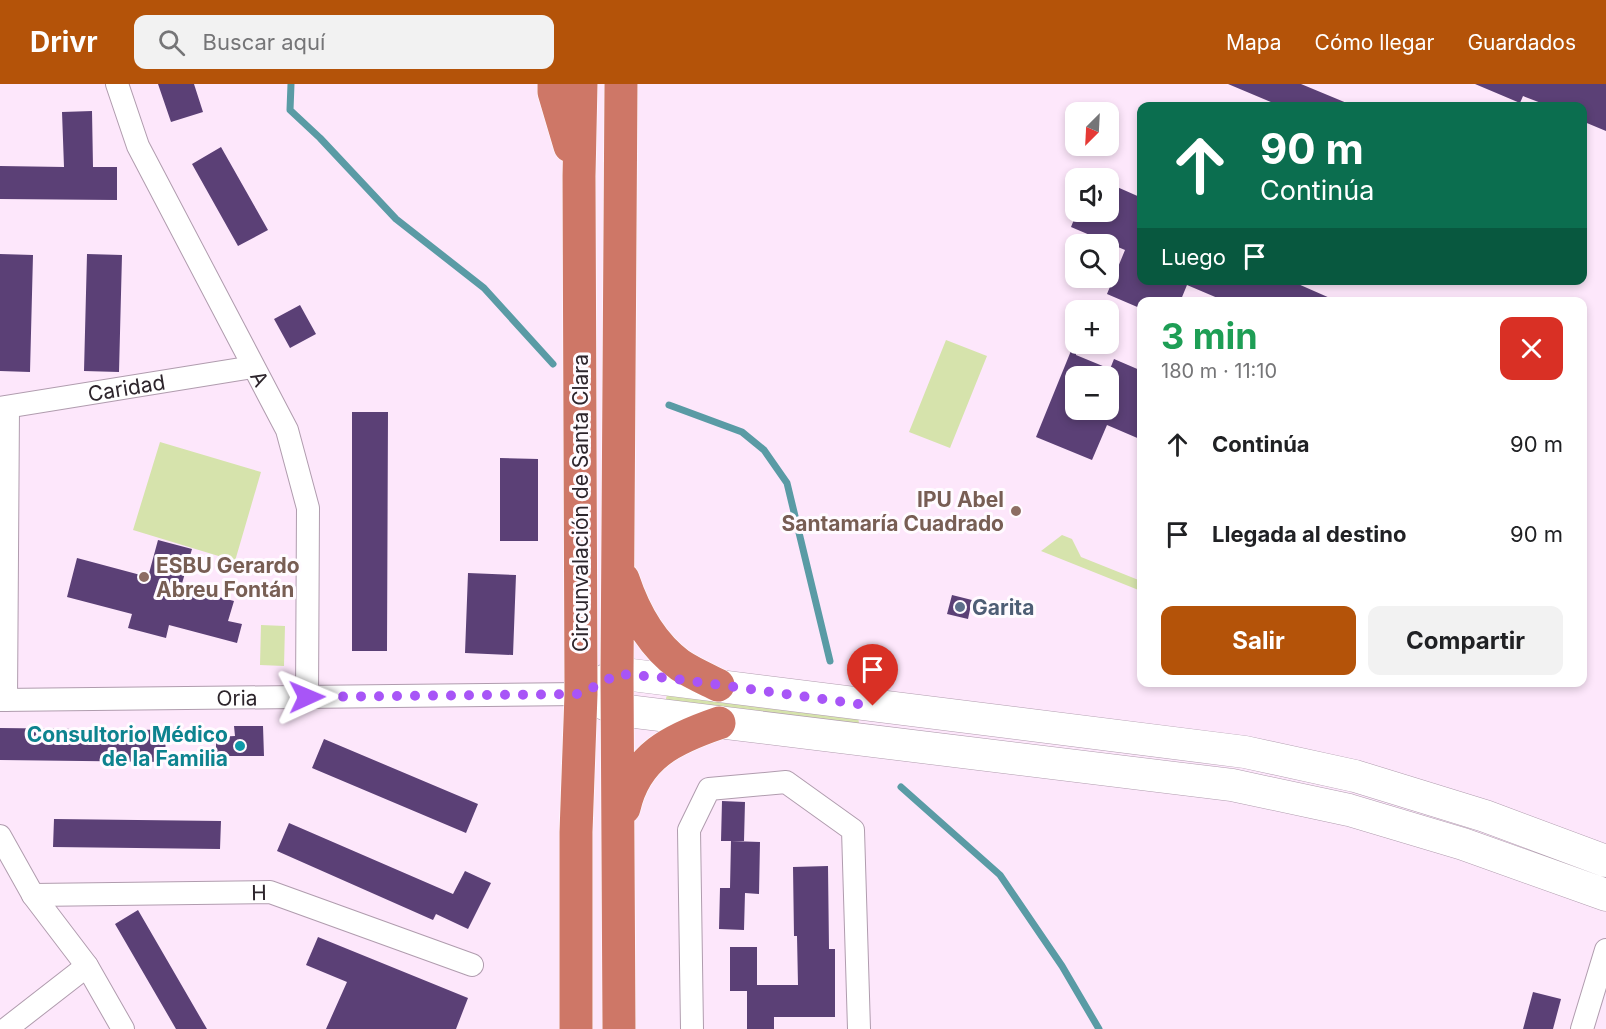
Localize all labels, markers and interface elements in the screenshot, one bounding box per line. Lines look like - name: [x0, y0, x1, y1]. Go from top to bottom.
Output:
- search box: [134, 15, 554, 69]
- text: Drivr: [30, 25, 98, 59]
- icon: search: [155, 26, 188, 59]
- text: Buscar aquí: [203, 29, 325, 55]
- text: Mapa: [1226, 30, 1282, 55]
- text: Cómo llegar: [1315, 30, 1434, 55]
- text: Guardados: [1467, 30, 1576, 55]
- north arrow: [1065, 102, 1119, 156]
- map controls: [1065, 102, 1119, 420]
- text: 90 m: [1260, 123, 1364, 174]
- icon: ahead: [1161, 126, 1239, 204]
- button: sound: [1065, 168, 1119, 222]
- text: Continúa: [1260, 174, 1374, 207]
- button: search: [1065, 234, 1119, 288]
- icon: arrive: [1238, 240, 1271, 273]
- text: Luego: [1161, 244, 1226, 270]
- button: +: [1065, 300, 1119, 354]
- text: 3 min: [1161, 314, 1258, 358]
- button: close: [1500, 317, 1563, 380]
- street label: Circunvalación de Santa Clara: [568, 354, 593, 652]
- text: 180 m · 11:10: [1161, 359, 1277, 383]
- street label: A: [246, 366, 274, 391]
- button: −: [1065, 366, 1119, 420]
- street label: Caridad: [86, 369, 167, 406]
- icon: ahead: [1161, 428, 1194, 461]
- text: Continúa: [1212, 431, 1310, 457]
- text: 90 m: [1510, 431, 1563, 457]
- place label: IPU Abel Santamaría Cuadrado: [781, 487, 1004, 536]
- marker: IPU Abel Santamaría Cuadrado: [1009, 504, 1023, 518]
- icon: arrive: [1161, 518, 1194, 551]
- text: Llegada al destino: [1212, 521, 1406, 547]
- text: 90 m: [1510, 521, 1563, 547]
- place label: ESBU Gerardo Abreu Fontán: [156, 553, 300, 602]
- marker: ESBU Gerardo Abreu Fontán: [137, 570, 151, 584]
- place label: Garita: [972, 595, 1034, 620]
- marker: Garita: [953, 600, 967, 614]
- button: Salir: [1161, 606, 1356, 675]
- button: Compartir: [1368, 606, 1563, 675]
- pin: [847, 644, 898, 706]
- icon: arrive: [856, 653, 889, 686]
- position arrow: [275, 665, 339, 729]
- street label: Oria: [216, 685, 258, 710]
- place label: Consultorio Médico de la Familia: [27, 722, 228, 771]
- marker: Consultorio Médico de la Familia: [233, 739, 247, 753]
- street label: H: [251, 880, 267, 905]

